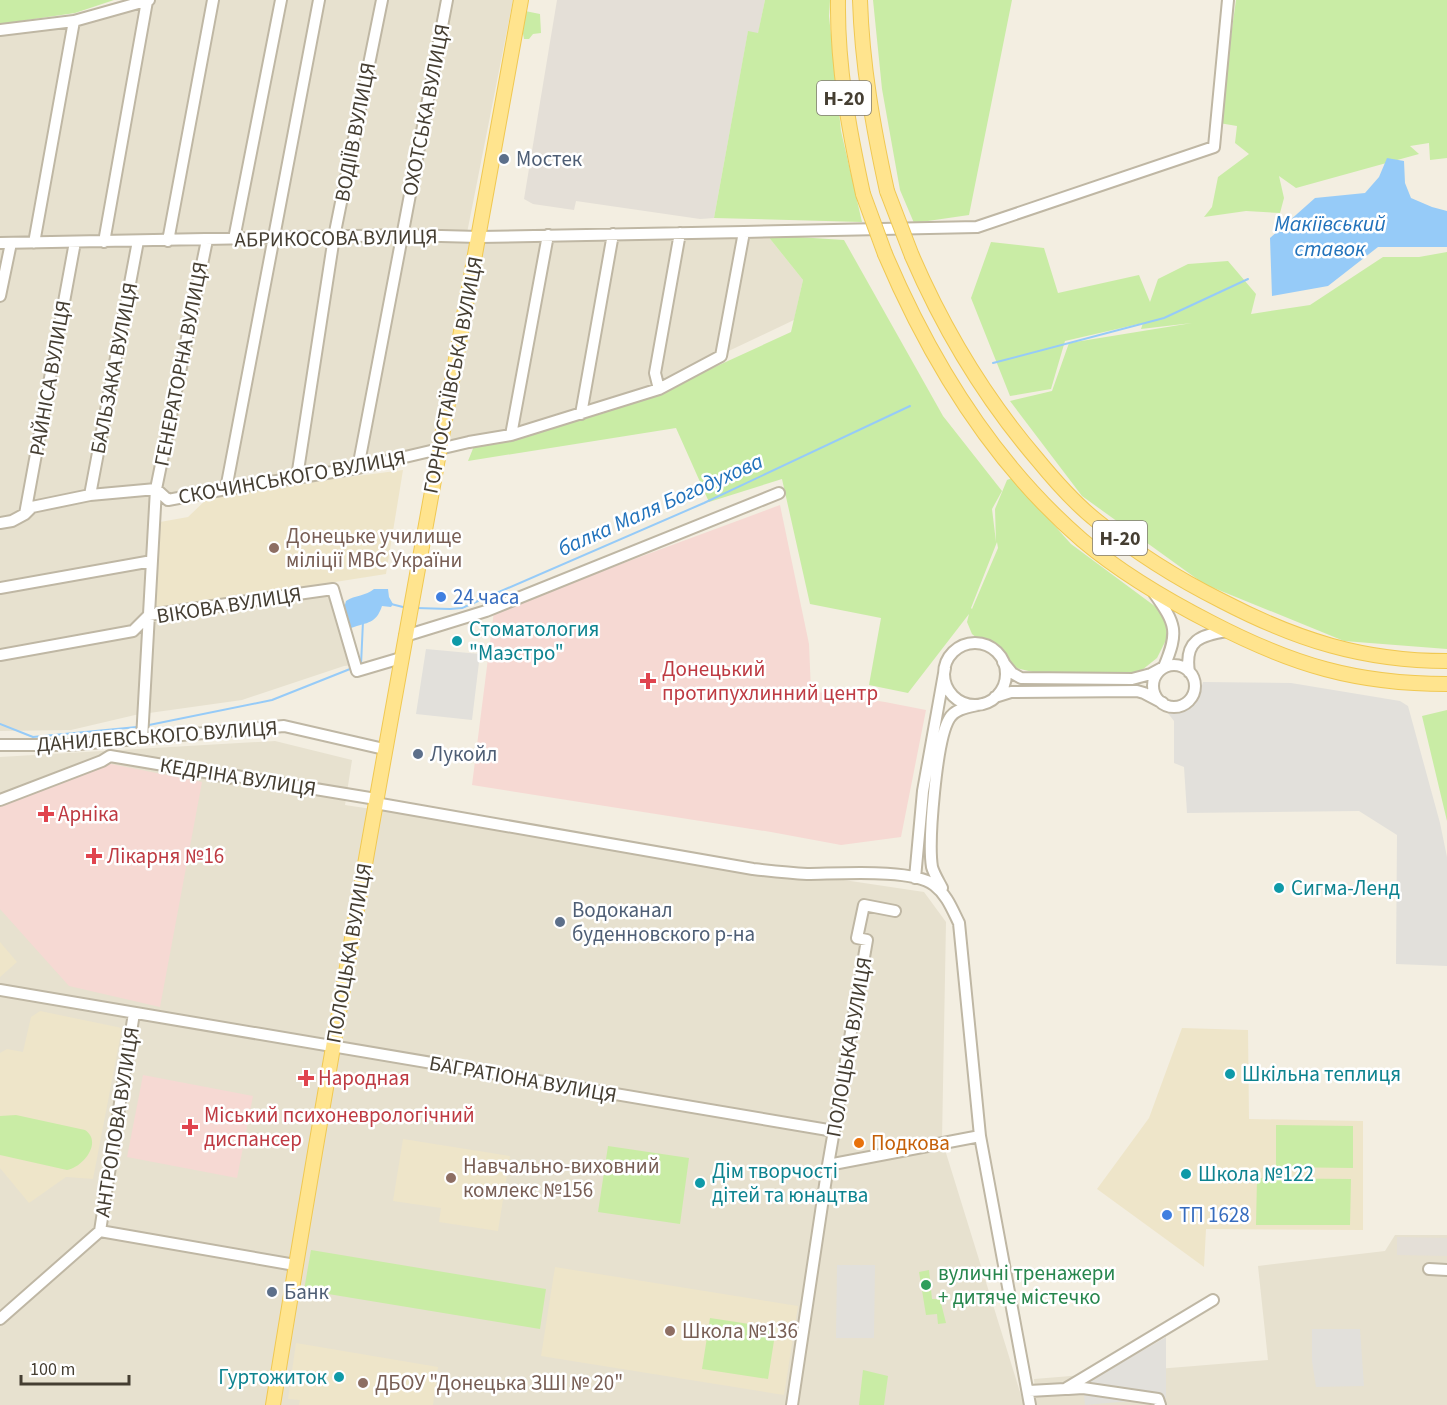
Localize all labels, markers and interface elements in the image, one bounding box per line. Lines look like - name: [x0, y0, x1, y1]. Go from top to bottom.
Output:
- street label: ОХОТСЬКА ВУЛИЦЯ: [395, 21, 457, 199]
- street label: ВОДІЇВ ВУЛИЦЯ: [327, 60, 383, 204]
- road number: Н-20: [817, 81, 871, 115]
- place label: Мостек: [516, 144, 583, 174]
- marker: Мостек: [497, 152, 511, 166]
- water label: Макіївський ставок: [1274, 208, 1386, 265]
- street label: АБРИКОСОВА ВУЛИЦЯ: [234, 221, 438, 255]
- street label: ГОРНОСТАЇВСЬКА ВУЛИЦЯ: [415, 254, 491, 496]
- street label: ГЕНЕРАТОРНА ВУЛИЦЯ: [146, 259, 216, 469]
- street label: БАЛЬЗАКА ВУЛИЦЯ: [83, 280, 145, 456]
- street label: РАЙНІСА ВУЛИЦЯ: [22, 298, 78, 458]
- street label: СКОЧИНСЬКОГО ВУЛИЦЯ: [176, 442, 408, 512]
- water label: балка Маля Богодухова: [553, 445, 768, 565]
- place label: Донецьке училище міліції МВС України: [286, 521, 462, 575]
- road number: Н-20: [1093, 521, 1147, 555]
- marker: Донецьке училище міліції МВС України: [267, 541, 281, 555]
- street label: ВІКОВА ВУЛИЦЯ: [154, 579, 304, 631]
- place label: 24 часа: [453, 582, 519, 612]
- marker: 24 часа: [434, 590, 448, 604]
- place label: Стоматология "Маэстро": [469, 614, 599, 668]
- marker: Стоматология "Маэстро": [450, 634, 464, 648]
- place label: Донецький протипухлинний центр: [662, 654, 878, 708]
- marker: Донецький протипухлинний центр: [639, 672, 657, 690]
- street label: ДАНИЛЕВСЬКОГО ВУЛИЦЯ: [36, 713, 278, 759]
- place label: Лукойл: [430, 739, 497, 769]
- marker: Лукойл: [411, 747, 425, 761]
- street label: КЕДРІНА ВУЛИЦЯ: [158, 750, 318, 804]
- place label: Арніка: [58, 799, 119, 829]
- marker: Арніка: [39, 807, 53, 821]
- place label: Лікарня №16: [107, 841, 224, 871]
- marker: Лікарня №16: [85, 847, 103, 865]
- street label: ПОЛОЦЬКА ВУЛИЦЯ: [318, 861, 380, 1045]
- place label: Сигма-Ленд: [1291, 873, 1400, 903]
- marker: Сигма-Ленд: [1272, 881, 1286, 895]
- place label: Водоканал буденновского р-на: [572, 895, 755, 949]
- marker: Водоканал буденновского р-на: [553, 915, 567, 929]
- street label: ПОЛОЦЬКА ВУЛИЦЯ: [818, 955, 880, 1139]
- street label: АНТРОПОВА ВУЛИЦЯ: [87, 1025, 147, 1219]
- street label: БАГРАТІОНА ВУЛИЦЯ: [427, 1048, 619, 1110]
- place label: Шкільна теплиця: [1242, 1059, 1401, 1089]
- place label: Народная: [318, 1063, 410, 1093]
- marker: Шкільна теплиця: [1223, 1067, 1237, 1081]
- marker: Народная: [299, 1071, 313, 1085]
- place label: Міський психоневрологічний диспансер: [204, 1100, 475, 1154]
- marker: Міський психоневрологічний диспансер: [181, 1118, 199, 1136]
- place label: Подкова: [871, 1128, 950, 1158]
- marker: Подкова: [852, 1136, 866, 1150]
- place label: Навчально-виховний комлекс №156: [463, 1151, 660, 1205]
- place label: Дім творчості дітей та юнацтва: [712, 1156, 868, 1210]
- place label: Школа №122: [1198, 1159, 1314, 1189]
- marker: Школа №122: [1179, 1167, 1193, 1181]
- marker: Навчально-виховний комлекс №156: [444, 1171, 458, 1185]
- marker: Дім творчості дітей та юнацтва: [693, 1176, 707, 1190]
- place label: ТП 1628: [1179, 1200, 1250, 1230]
- marker: ТП 1628: [1160, 1208, 1174, 1222]
- place label: вуличні тренажери + дитяче містечко: [938, 1258, 1115, 1312]
- place label: Банк: [284, 1277, 330, 1307]
- marker: вуличні тренажери + дитяче містечко: [919, 1278, 933, 1292]
- marker: Банк: [265, 1285, 279, 1299]
- place label: Школа №136: [682, 1316, 798, 1346]
- marker: Школа №136: [663, 1324, 677, 1338]
- scale bar: [21, 1348, 129, 1386]
- text: 100 m: [30, 1357, 75, 1382]
- place label: Гуртожиток: [218, 1362, 328, 1392]
- place label: ДБОУ "Донецька ЗШІ № 20": [375, 1368, 623, 1398]
- marker: Гуртожиток: [332, 1370, 346, 1384]
- marker: ДБОУ "Донецька ЗШІ № 20": [356, 1376, 370, 1390]

